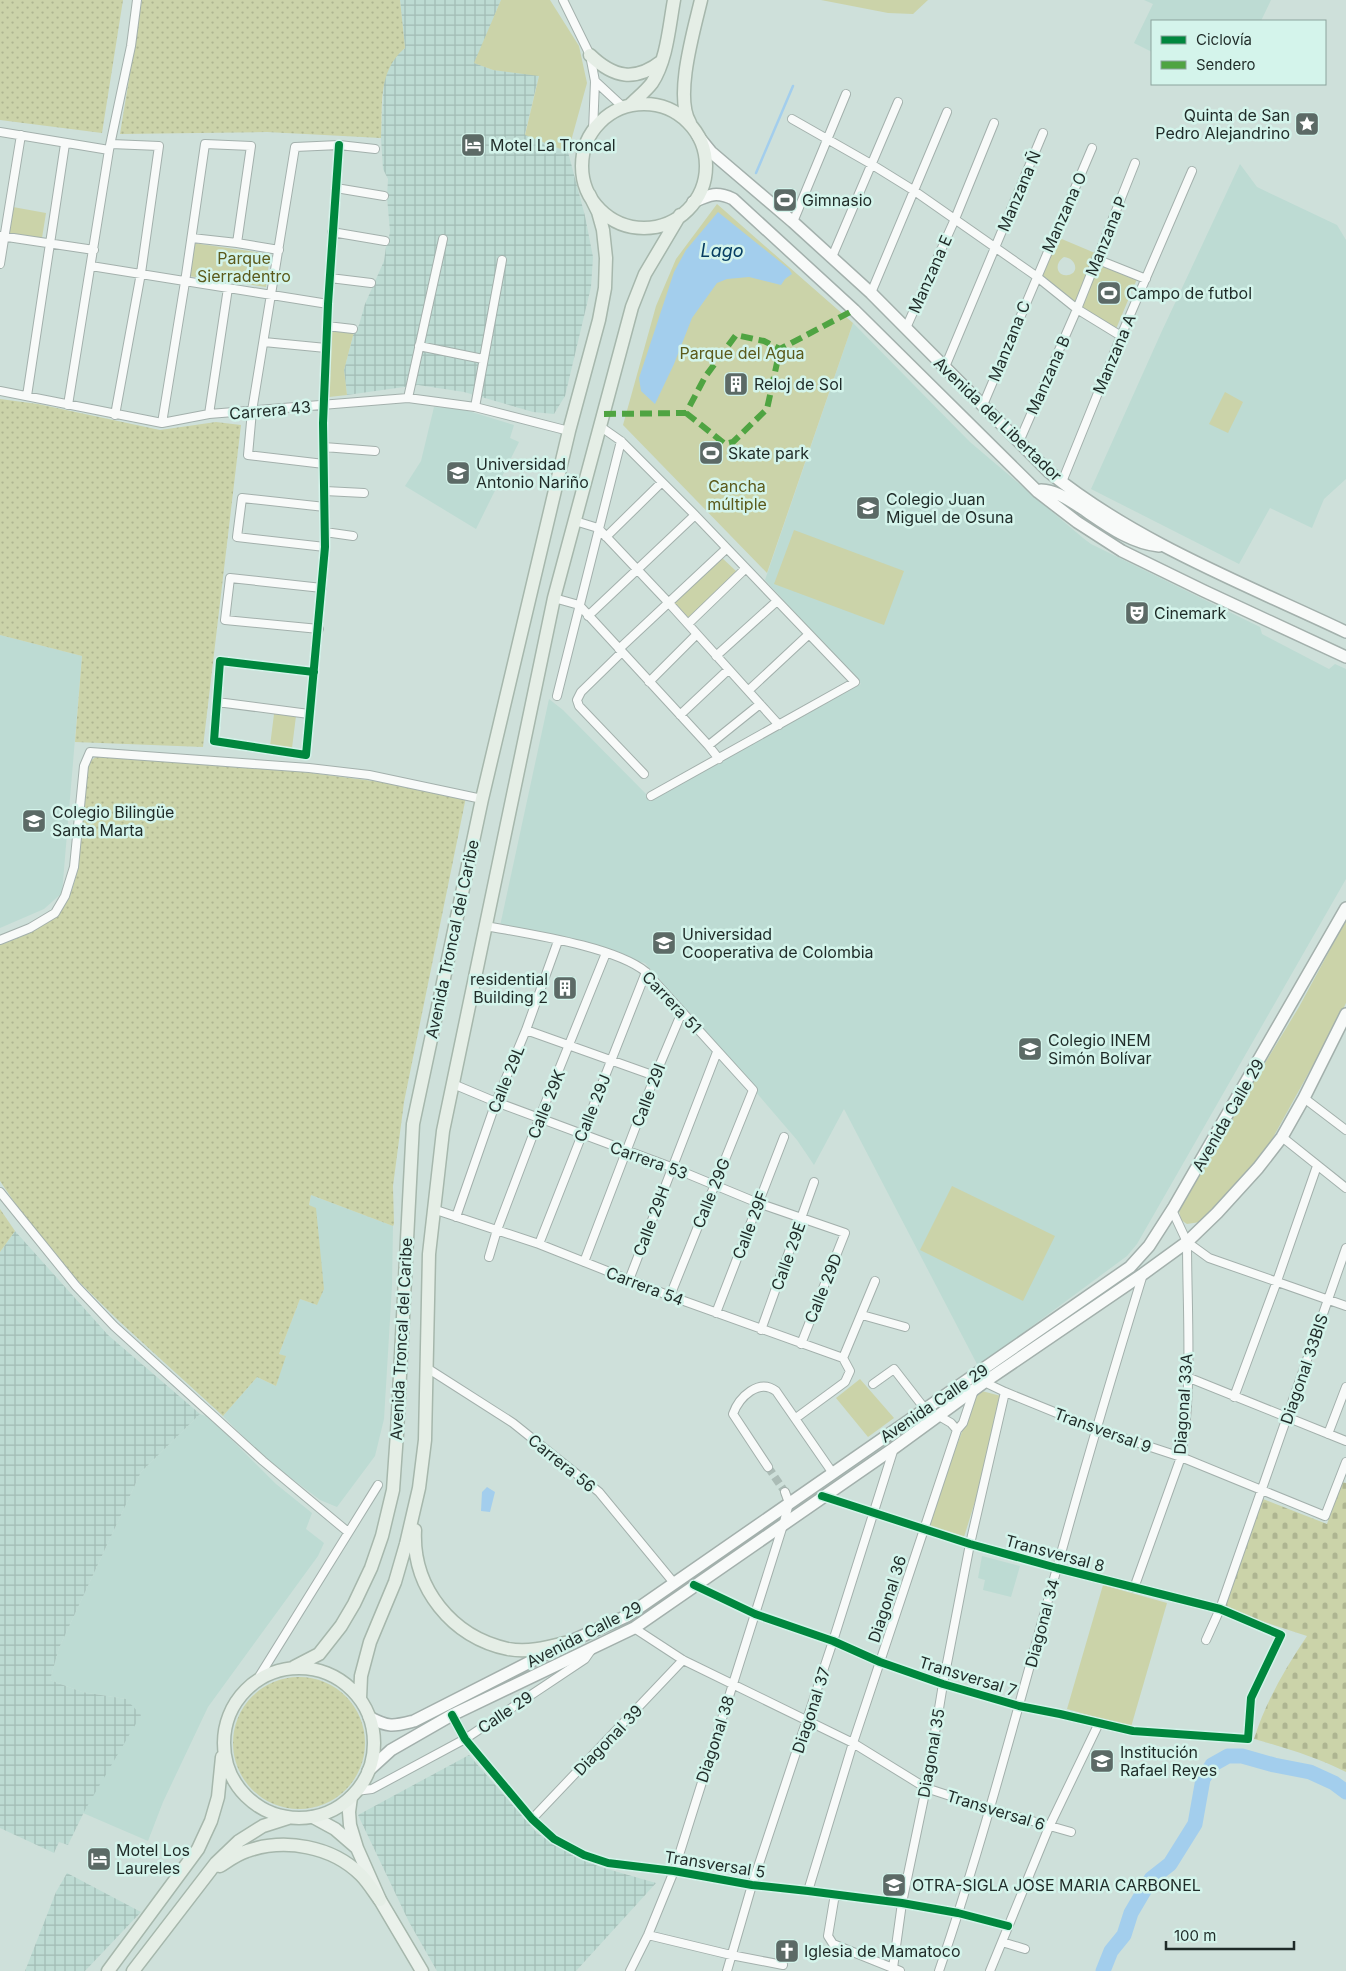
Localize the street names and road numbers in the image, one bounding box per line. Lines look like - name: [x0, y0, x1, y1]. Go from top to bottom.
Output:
- street label: Manzana Ñ: [993, 148, 1045, 234]
- street label: Manzana O: [1037, 169, 1091, 255]
- street label: Manzana P: [1081, 193, 1131, 279]
- street label: Manzana E: [904, 232, 956, 316]
- street label: Manzana C: [984, 298, 1034, 384]
- street label: Manzana A: [1088, 311, 1140, 397]
- street label: Manzana B: [1022, 333, 1074, 417]
- street label: Avenida del Libertador: [930, 353, 1066, 485]
- street label: Carrera 43: [228, 396, 312, 424]
- street label: Avenida Troncal del Caribe: [421, 838, 483, 1040]
- street label: Carrera 51: [638, 967, 706, 1037]
- street label: Calle 29L: [483, 1042, 529, 1116]
- street label: Avenida Calle 29: [1188, 1055, 1268, 1175]
- street label: Calle 29I: [627, 1060, 669, 1130]
- street label: Calle 29K: [523, 1066, 569, 1141]
- street label: Calle 29J: [569, 1071, 615, 1145]
- street label: Carrera 53: [607, 1137, 691, 1183]
- street label: Calle 29G: [688, 1155, 734, 1231]
- street label: Calle 29H: [628, 1183, 674, 1259]
- street label: Calle 29F: [728, 1188, 772, 1262]
- street label: Calle 29E: [766, 1219, 810, 1293]
- street label: Avenida Troncal del Caribe: [386, 1237, 416, 1441]
- street label: Calle 29D: [800, 1250, 846, 1326]
- street label: Carrera 54: [603, 1262, 687, 1310]
- street label: Diagonal 33BIS: [1276, 1311, 1332, 1427]
- street label: Diagonal 33A: [1169, 1353, 1197, 1455]
- street label: Avenida Calle 29: [876, 1359, 992, 1447]
- street label: Transversal 9: [1052, 1403, 1154, 1457]
- street label: Carrera 56: [524, 1430, 600, 1496]
- street label: Transversal 8: [1003, 1530, 1107, 1576]
- street label: Diagonal 36: [864, 1553, 910, 1645]
- street label: Diagonal 34: [1021, 1577, 1063, 1669]
- street label: Avenida Calle 29: [523, 1596, 645, 1672]
- street label: Transversal 7: [917, 1652, 1019, 1700]
- street label: Diagonal 37: [788, 1664, 834, 1756]
- street label: Calle 29: [474, 1686, 536, 1738]
- street label: Diagonal 38: [692, 1693, 738, 1785]
- street label: Diagonal 39: [569, 1701, 647, 1779]
- street label: Diagonal 35: [913, 1707, 949, 1799]
- street label: Transversal 6: [944, 1786, 1048, 1834]
- street label: Transversal 5: [663, 1846, 767, 1882]

